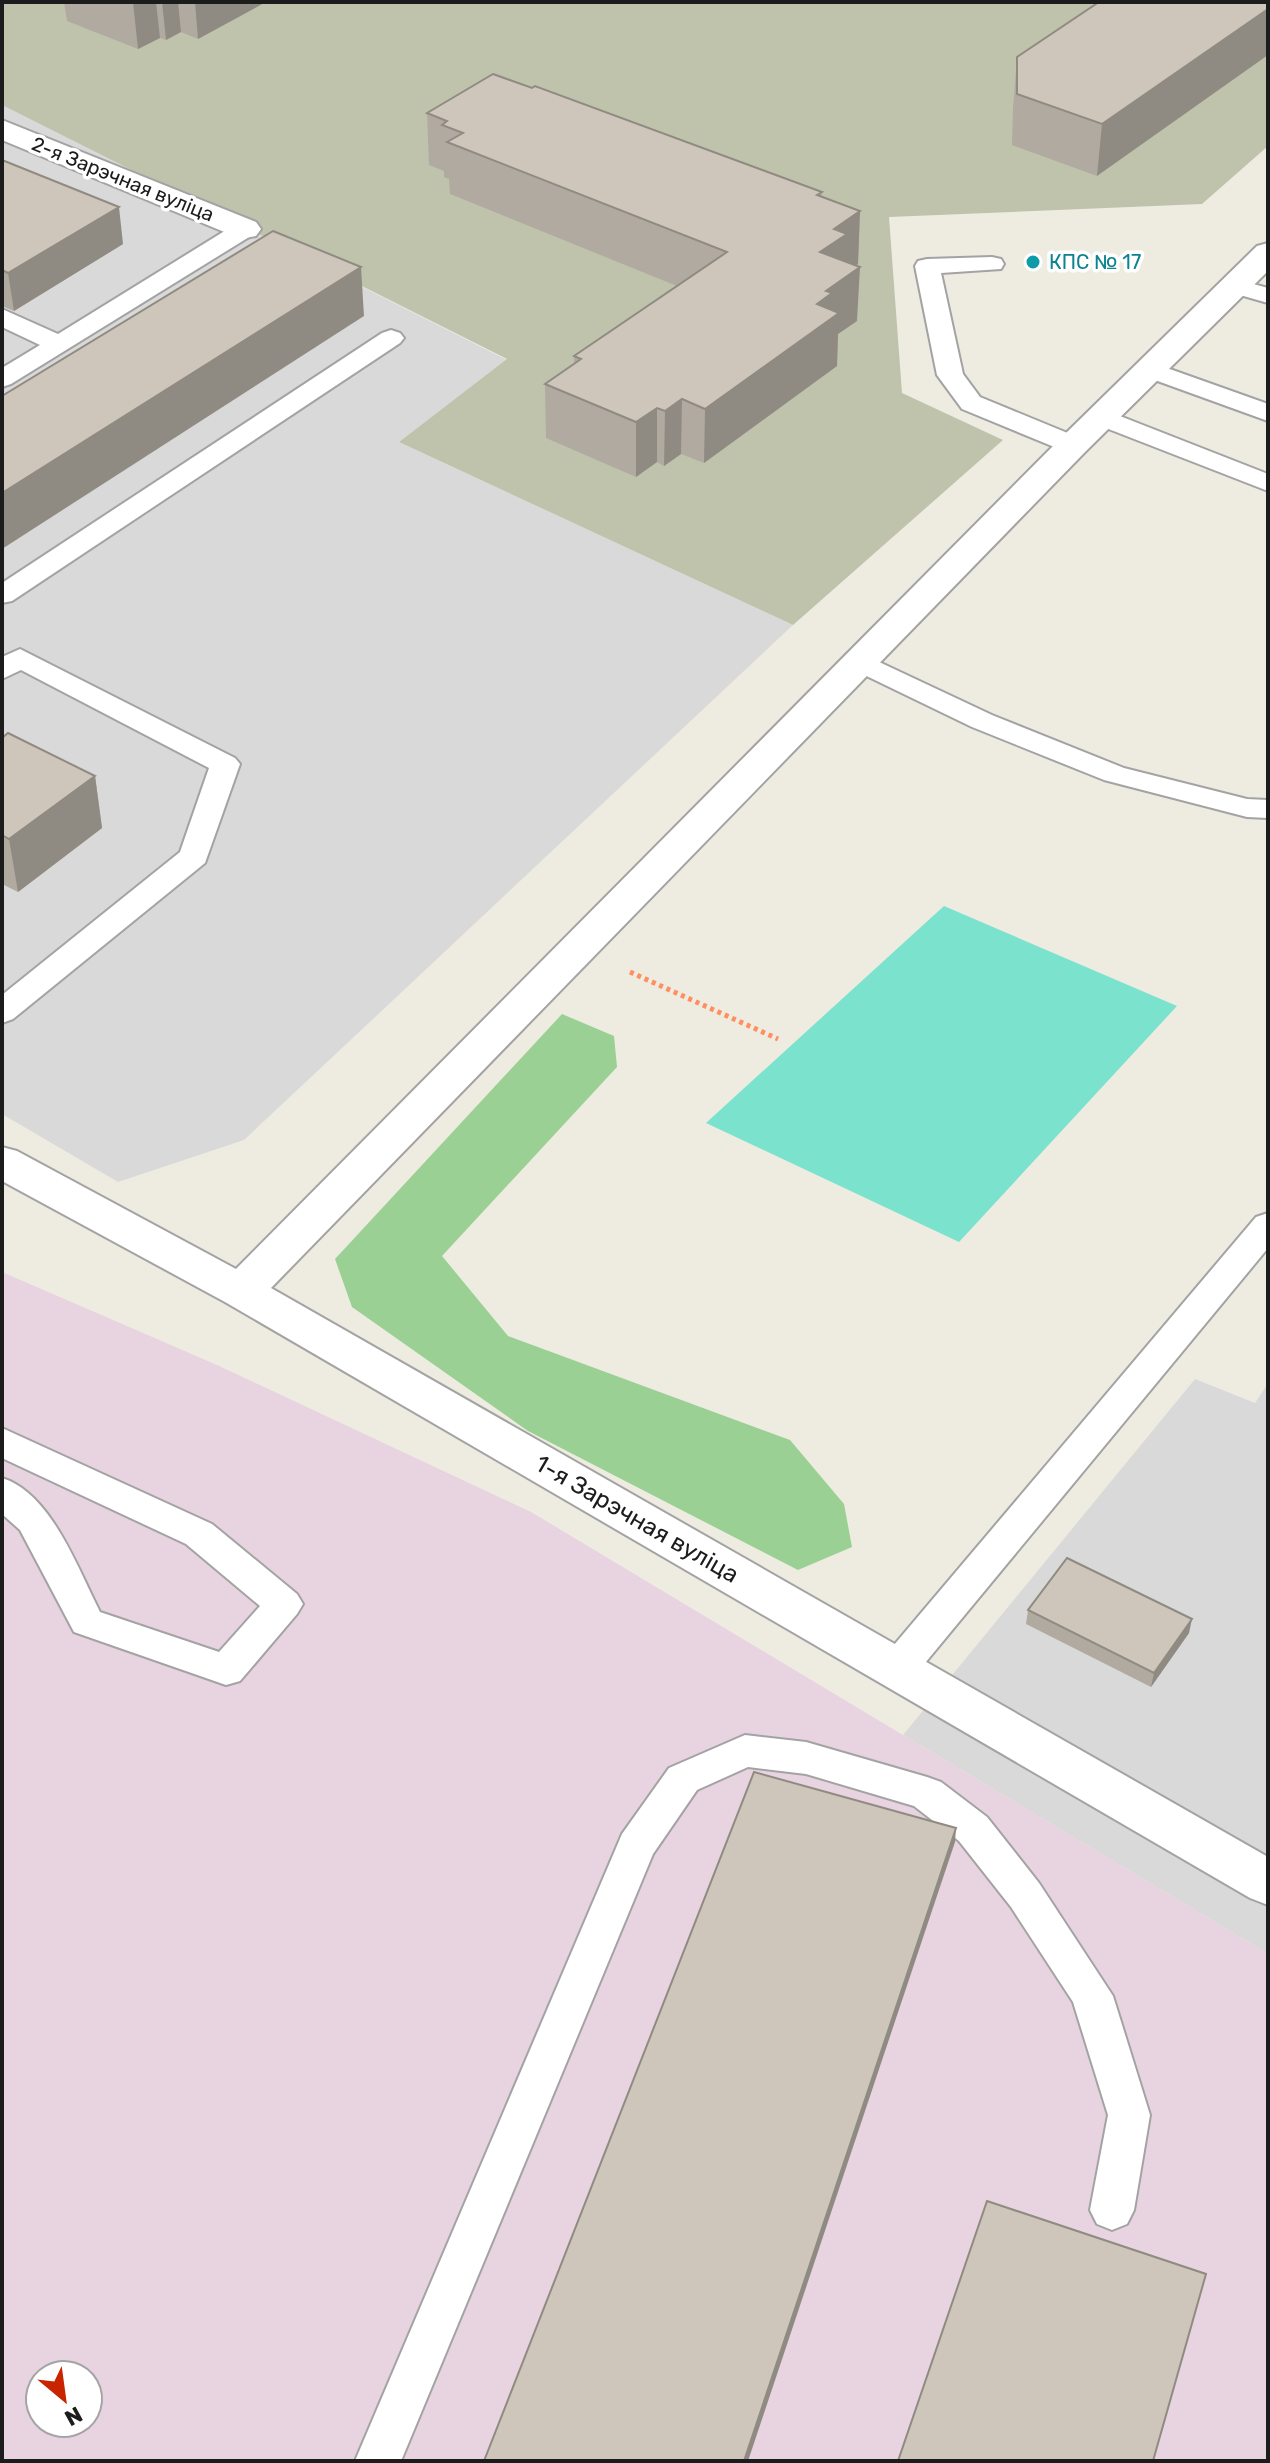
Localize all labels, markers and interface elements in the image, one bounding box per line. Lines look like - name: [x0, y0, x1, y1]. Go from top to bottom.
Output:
- street label: 2-я Зарэчная вуліца: [28, 131, 218, 227]
- place label: КПС № 17: [1049, 250, 1141, 274]
- marker: КПС № 17: [1024, 253, 1042, 271]
- street label: 1-я Зарэчная вуліца: [530, 1449, 744, 1589]
- north arrow: [24, 2359, 104, 2439]
- text: N: [60, 2400, 87, 2432]

